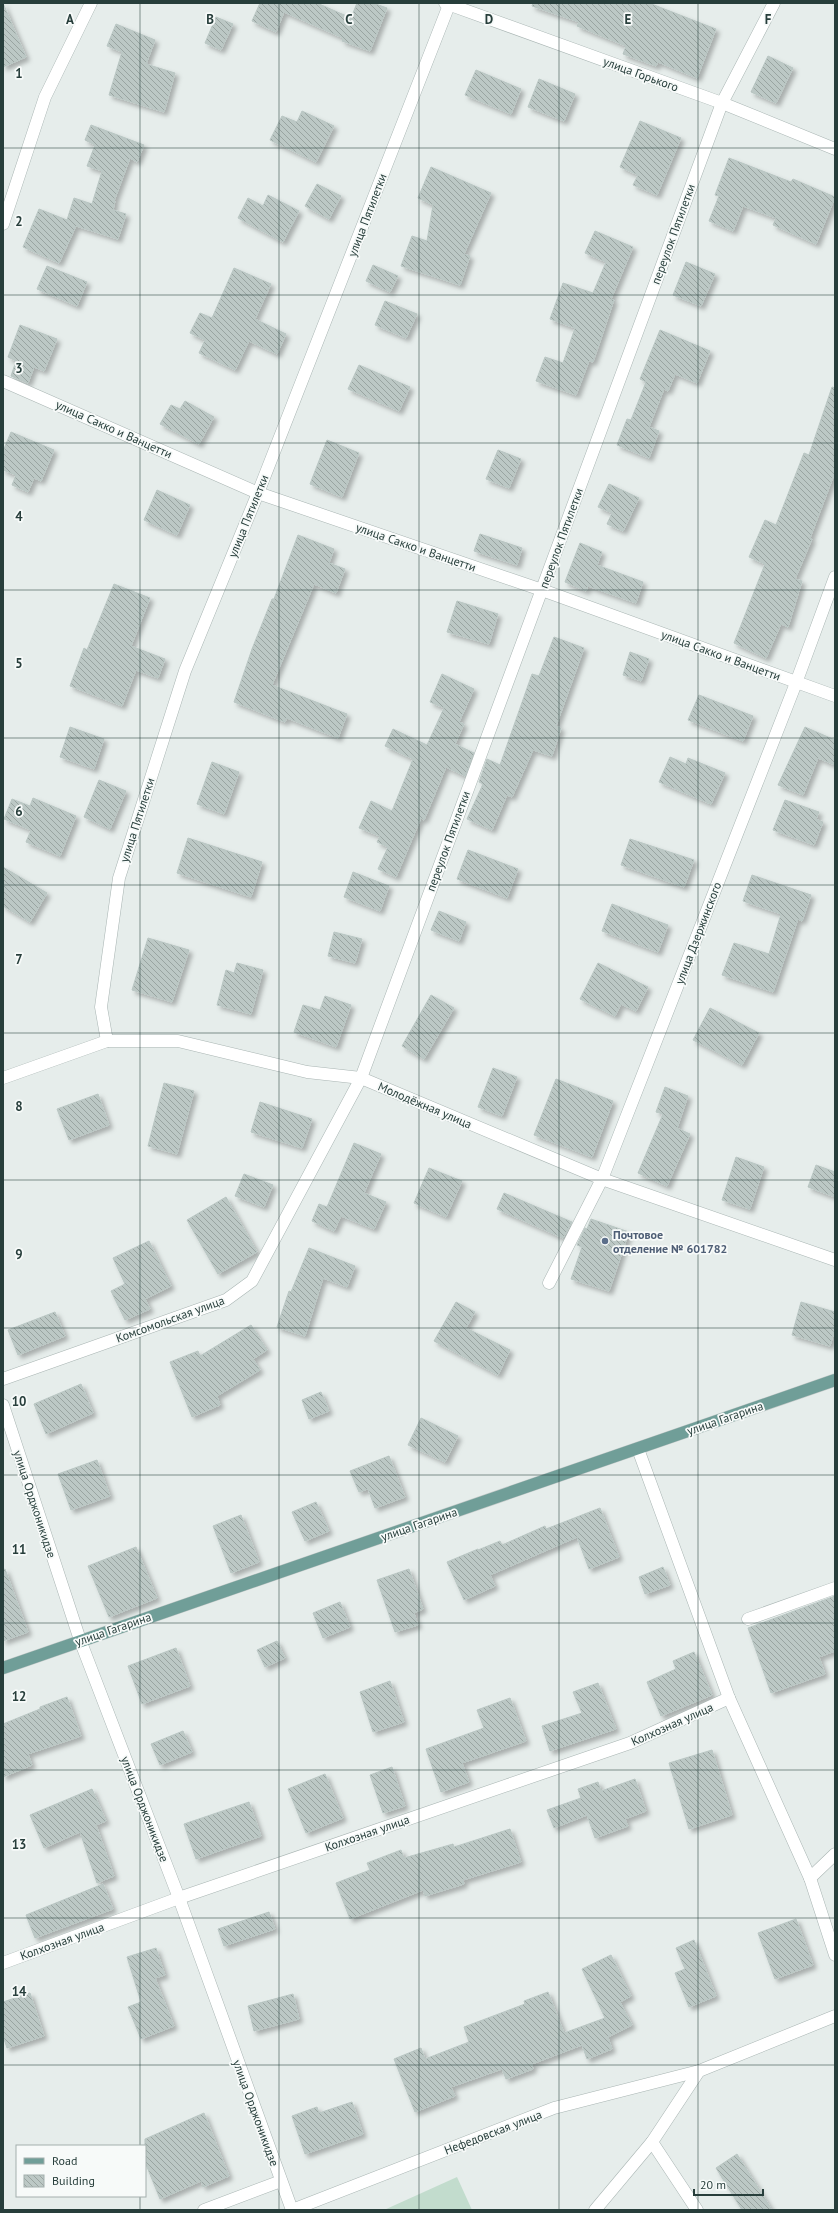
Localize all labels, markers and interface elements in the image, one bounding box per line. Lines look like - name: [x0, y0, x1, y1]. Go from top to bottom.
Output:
- text: A: [66, 11, 74, 28]
- text: B: [206, 11, 214, 28]
- text: C: [345, 11, 353, 28]
- text: D: [485, 11, 493, 28]
- text: E: [625, 11, 632, 28]
- text: F: [765, 11, 772, 28]
- street label: улица Горького: [601, 53, 681, 95]
- text: 1: [15, 65, 23, 82]
- street label: улица Пятилетки: [344, 171, 390, 259]
- street label: переулок Пятилетки: [648, 182, 698, 286]
- text: 2: [15, 213, 23, 230]
- text: 3: [15, 360, 23, 377]
- street label: улица Сакко и Ванцетти: [53, 397, 175, 461]
- street label: улица Пятилетки: [225, 472, 271, 560]
- street label: переулок Пятилетки: [536, 486, 586, 590]
- text: 4: [15, 508, 23, 525]
- street label: улица Сакко и Ванцетти: [354, 519, 478, 575]
- street label: улица Сакко и Ванцетти: [659, 626, 783, 684]
- text: 5: [15, 655, 23, 672]
- street label: улица Пятилетки: [116, 776, 158, 864]
- street label: переулок Пятилетки: [423, 789, 473, 893]
- text: 6: [15, 803, 23, 820]
- street label: улица Дзержинского: [672, 880, 724, 986]
- text: 7: [15, 951, 23, 968]
- street label: Молодёжная улица: [376, 1078, 474, 1132]
- text: 8: [15, 1098, 23, 1115]
- place label: Почтовое отделение № 601782: [613, 1227, 727, 1256]
- marker: Почтовое отделение № 601782: [600, 1236, 610, 1246]
- text: 9: [15, 1246, 23, 1263]
- street label: Комсомольская улица: [114, 1292, 226, 1346]
- text: 10: [12, 1393, 26, 1410]
- street label: улица Гагарина: [685, 1398, 765, 1438]
- street label: улица Орджоникидзе: [11, 1448, 59, 1560]
- street label: улица Гагарина: [379, 1504, 459, 1544]
- text: 11: [12, 1541, 26, 1558]
- street label: улица Гагарина: [73, 1609, 153, 1649]
- text: 12: [12, 1688, 26, 1705]
- street label: Колхозная улица: [629, 1699, 715, 1749]
- street label: улица Орджоникидзе: [118, 1754, 172, 1864]
- street label: Колхозная улица: [323, 1811, 411, 1854]
- text: 13: [12, 1836, 26, 1853]
- street label: Колхозная улица: [18, 1919, 106, 1963]
- text: 14: [12, 1983, 27, 2000]
- street label: улица Орджоникидзе: [230, 2058, 282, 2168]
- street label: Нефедовская улица: [442, 2106, 544, 2158]
- legend: [16, 2145, 146, 2197]
- text: Road: [52, 2153, 77, 2168]
- scale bar: [694, 2171, 763, 2197]
- text: Building: [52, 2173, 95, 2188]
- text: 20 m: [700, 2177, 726, 2192]

